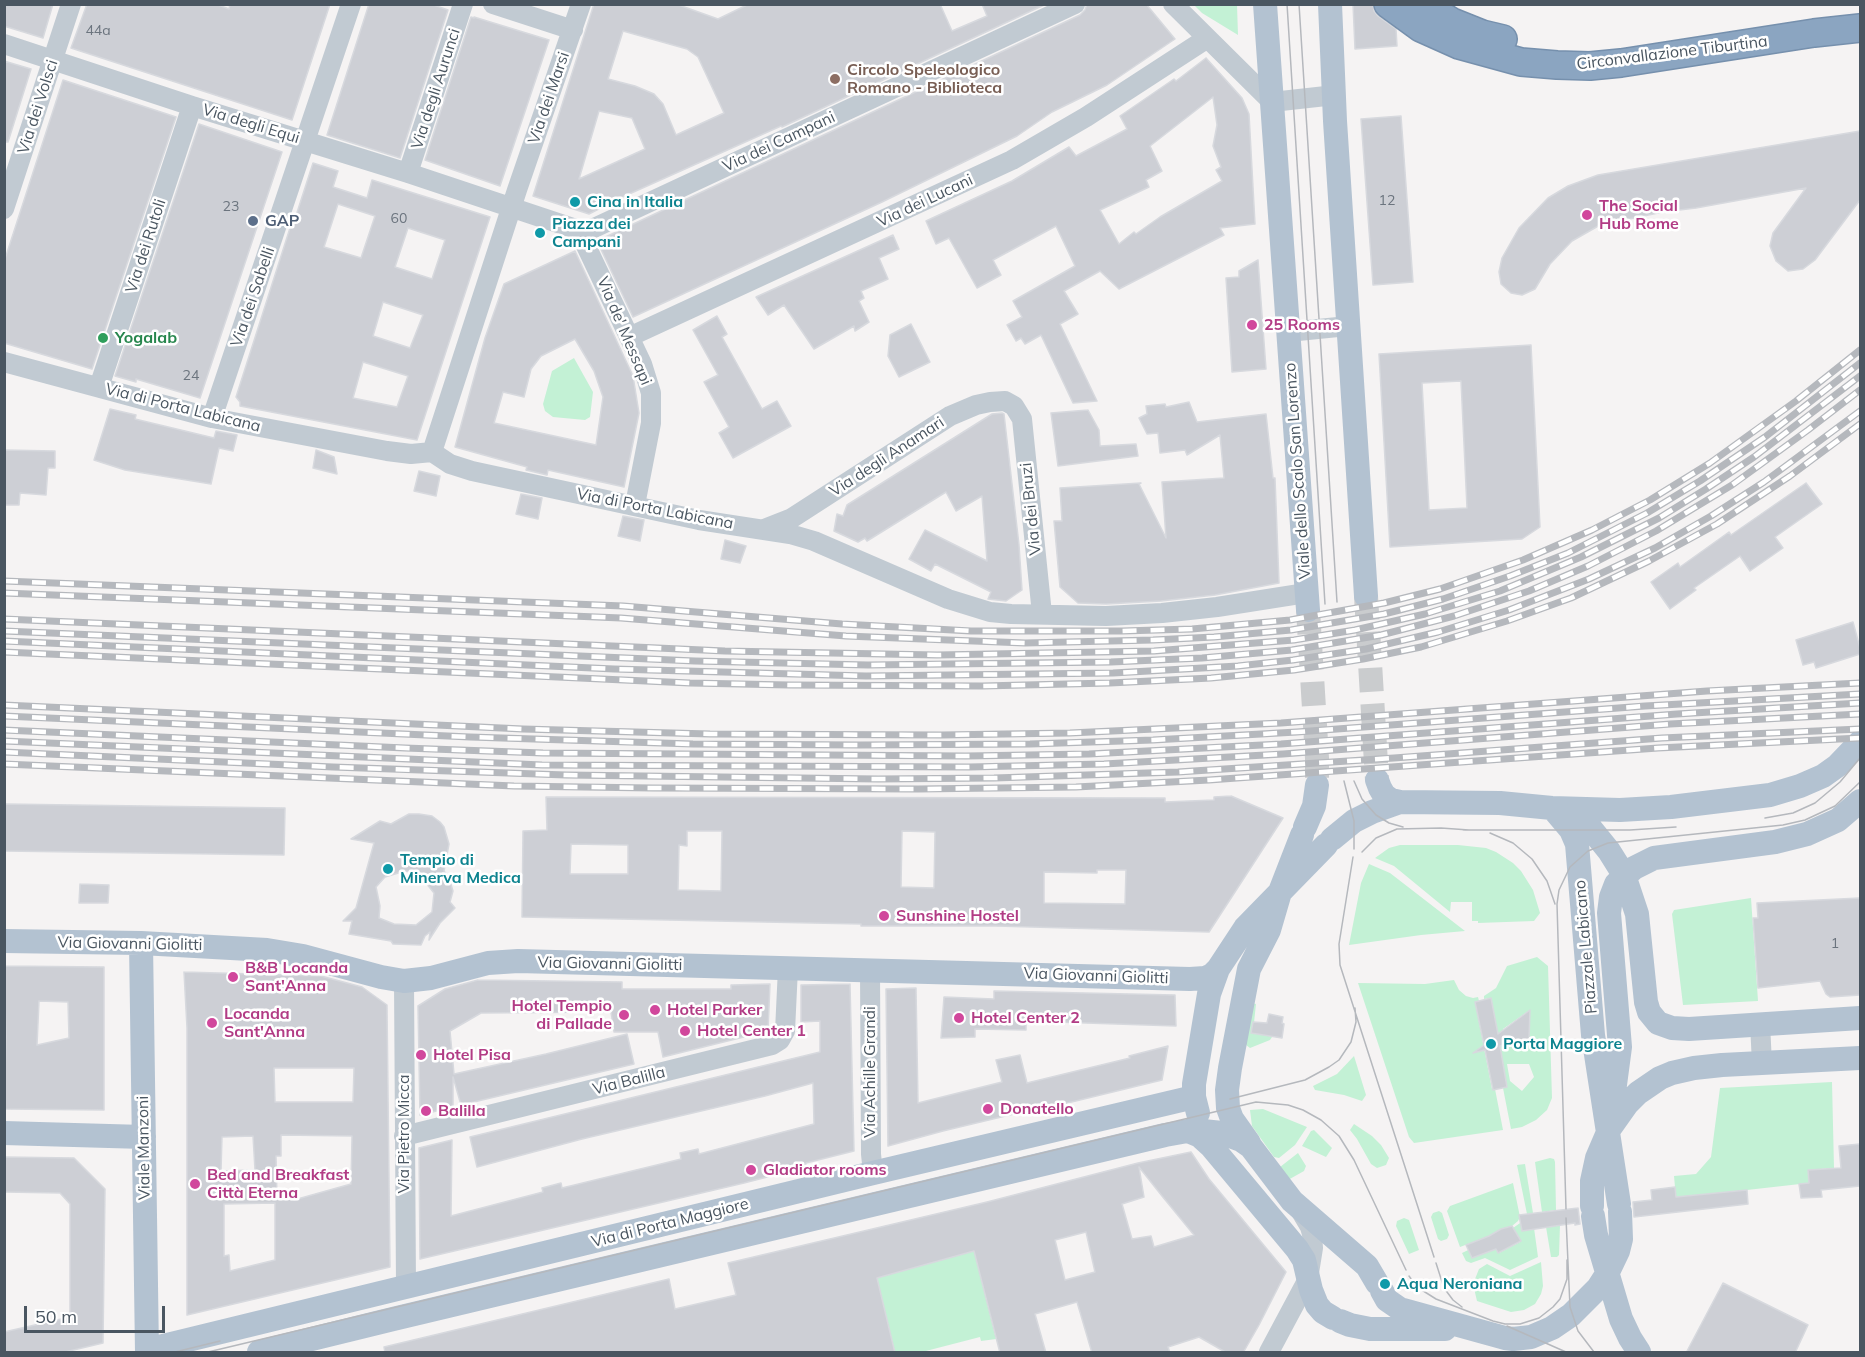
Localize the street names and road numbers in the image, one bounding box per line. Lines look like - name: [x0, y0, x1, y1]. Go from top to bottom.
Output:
- street label: Via degli Aurunci: [407, 26, 465, 152]
- street label: Circonvallazione Tiburtina: [1575, 32, 1769, 74]
- street label: Via dei Marsi: [524, 50, 574, 146]
- street label: Via dei Volsci: [14, 57, 62, 157]
- street label: Via degli Equi: [200, 100, 302, 148]
- street label: Via dei Campani: [720, 108, 838, 176]
- street label: Via dei Lucani: [874, 170, 976, 232]
- street label: Via dei Rutoli: [122, 197, 170, 295]
- street label: Via dei Sabelli: [227, 245, 279, 349]
- street label: Via de' Messapi: [592, 274, 656, 388]
- street label: Viale dello Scalo San Lorenzo: [1281, 362, 1315, 580]
- street label: Via di Porta Labicana: [103, 379, 263, 437]
- street label: Via degli Anamari: [826, 413, 948, 501]
- street label: Via dei Bruzi: [1017, 462, 1045, 556]
- street label: Via di Porta Labicana: [575, 484, 735, 534]
- street label: Piazzale Labicano: [1571, 879, 1601, 1015]
- street label: Via Giovanni Giolitti: [57, 933, 203, 955]
- street label: Via Giovanni Giolitti: [537, 953, 683, 975]
- street label: Via Giovanni Giolitti: [1023, 964, 1169, 988]
- street label: Via Achille Grandi: [860, 1006, 880, 1138]
- street label: Via Balilla: [591, 1063, 667, 1099]
- street label: Via Pietro Micca: [394, 1074, 414, 1194]
- street label: Viale Manzoni: [133, 1096, 155, 1200]
- street label: Via di Porta Maggiore: [590, 1194, 750, 1252]

